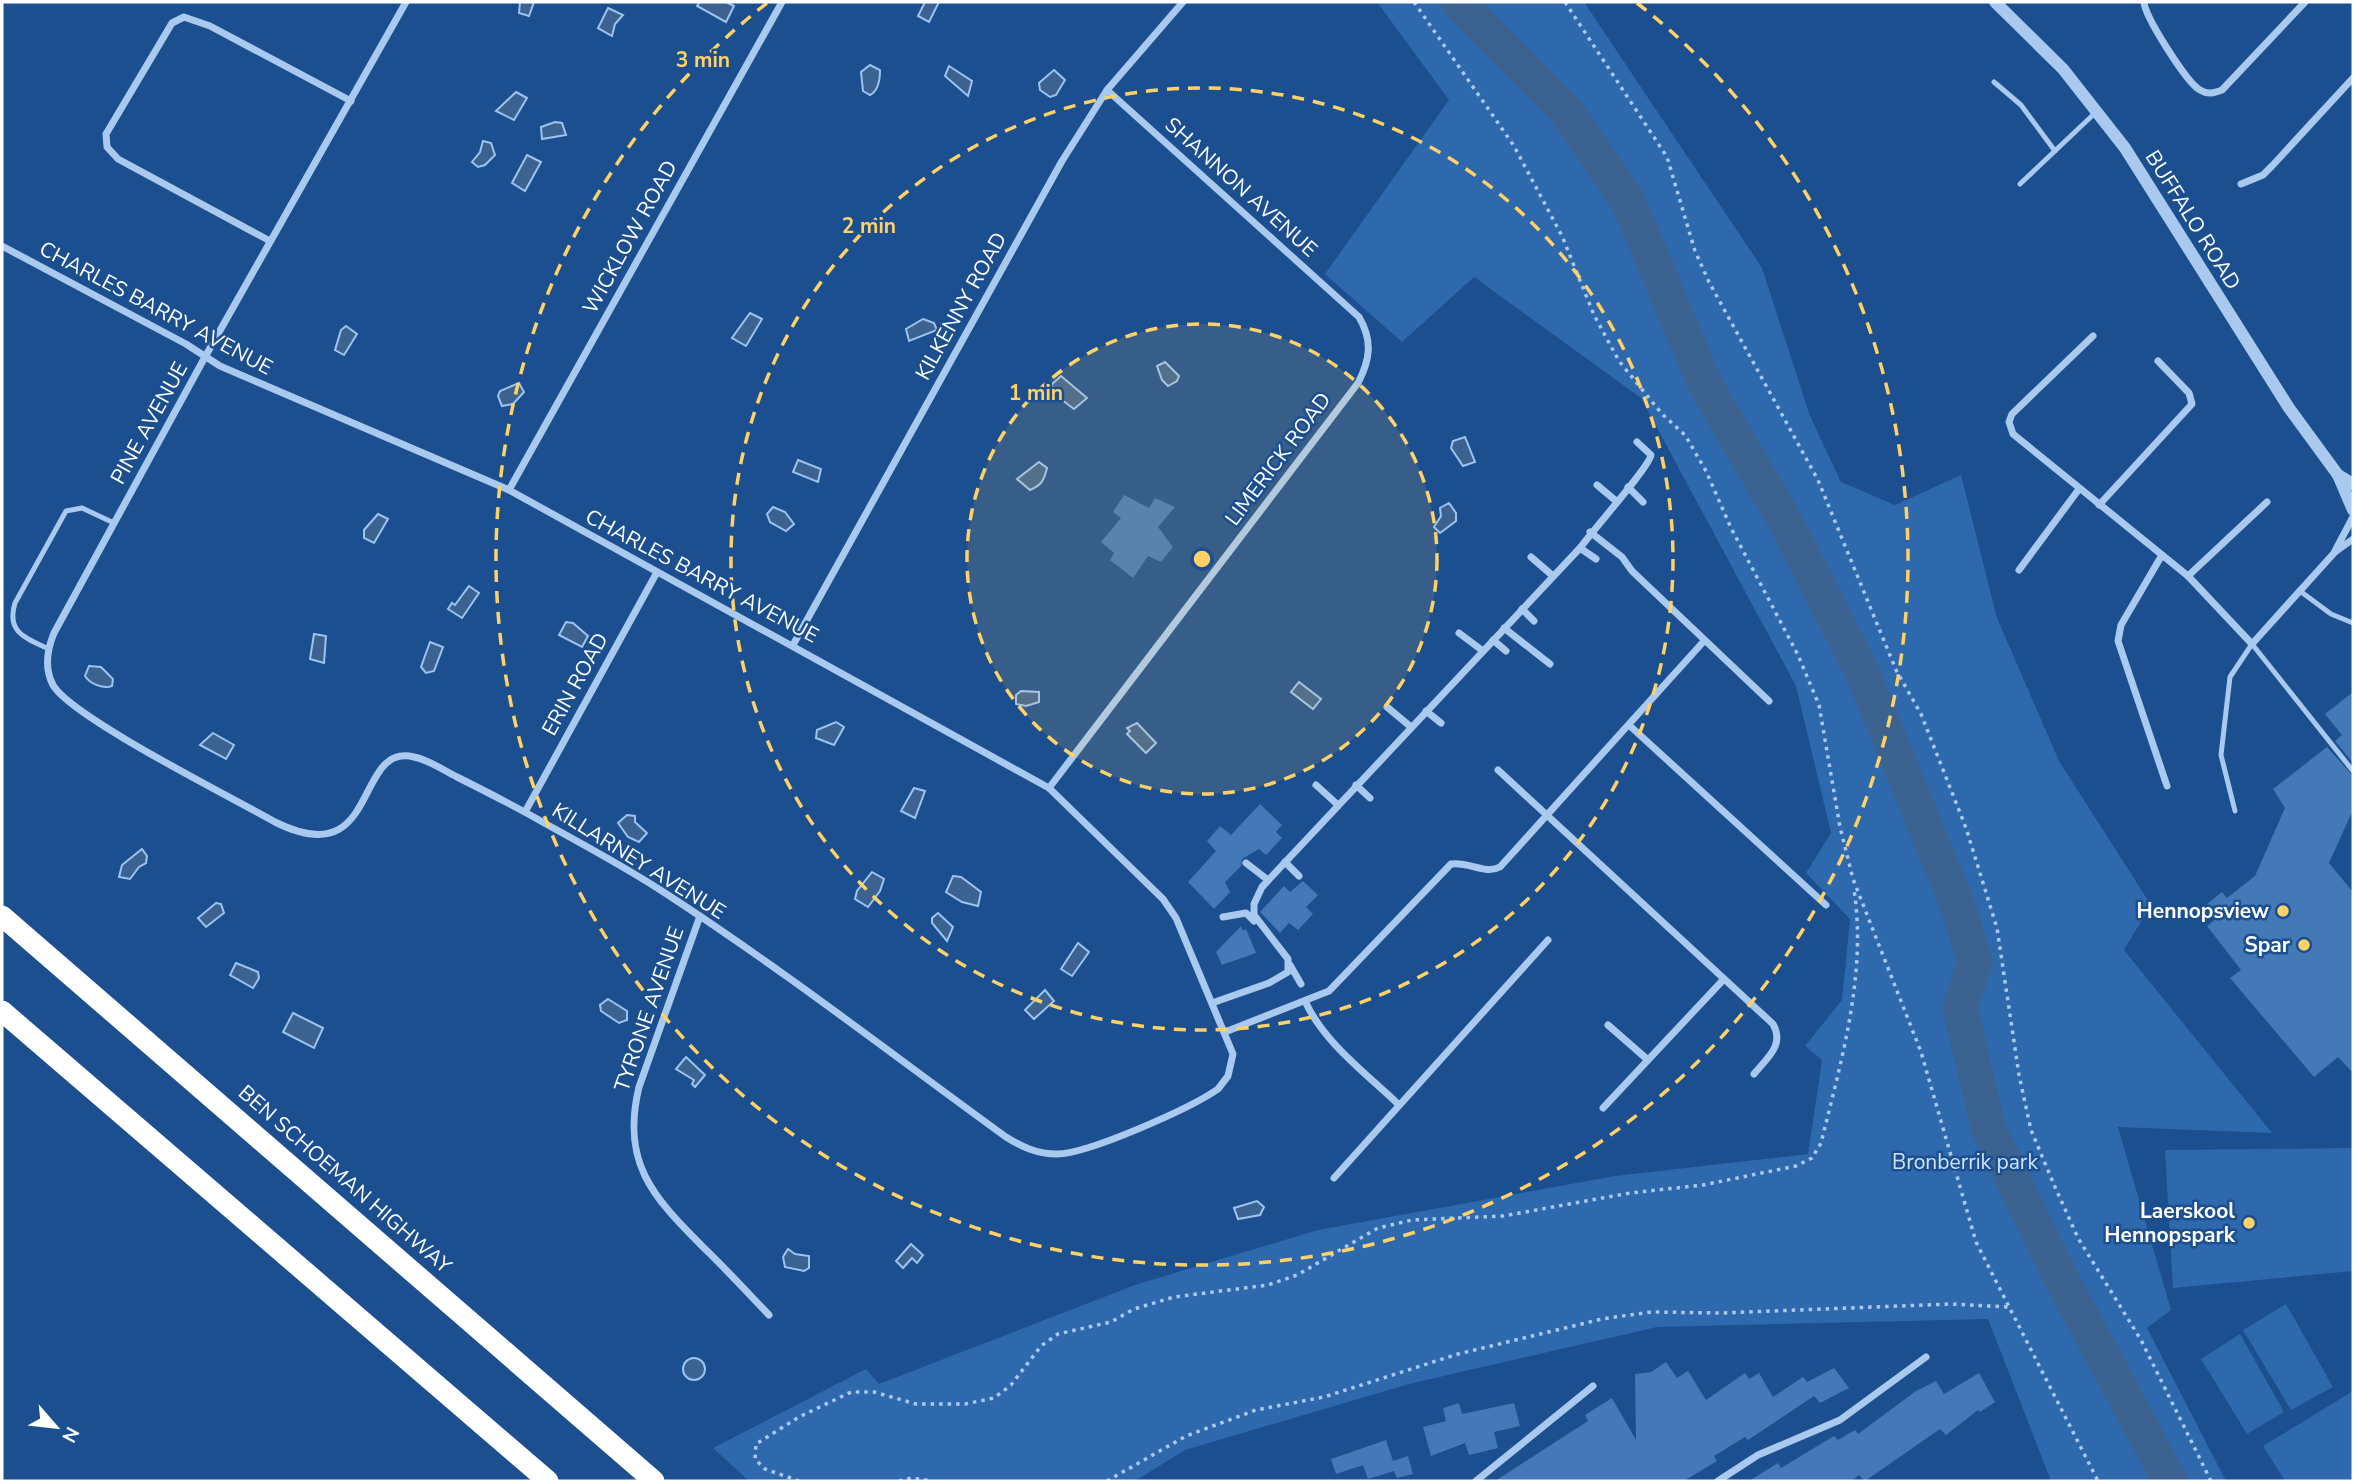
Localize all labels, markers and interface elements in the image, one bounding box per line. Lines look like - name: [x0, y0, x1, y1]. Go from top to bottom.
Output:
- text: 3 min: [676, 46, 730, 74]
- street label: SHANNON AVENUE: [1159, 111, 1323, 263]
- street label: BUFFALO ROAD: [2139, 145, 2247, 295]
- street label: WICKLOW ROAD: [576, 155, 684, 319]
- text: 2 min: [842, 212, 896, 240]
- street label: KILKENNY ROAD: [909, 227, 1013, 385]
- street label: CHARLES BARRY AVENUE: [34, 235, 278, 381]
- street label: PINE AVENUE: [104, 357, 194, 489]
- text: 1 min: [1009, 379, 1063, 407]
- street label: LIMERICK ROAD: [1219, 387, 1337, 531]
- street label: CHARLES BARRY AVENUE: [580, 503, 824, 649]
- centre of rings: [1190, 547, 1214, 571]
- street label: ERIN ROAD: [535, 628, 615, 740]
- street label: KILLARNEY AVENUE: [547, 796, 731, 926]
- place label: Hennopsview: [2137, 897, 2269, 925]
- marker: Hennopsview: [2275, 903, 2291, 919]
- street label: TYRONE AVENUE: [608, 923, 690, 1095]
- place label: Spar: [2244, 931, 2291, 959]
- marker: Spar: [2296, 937, 2312, 953]
- street label: BEN SCHOEMAN HIGHWAY: [232, 1079, 458, 1280]
- park label: Bronberrik park: [1892, 1148, 2038, 1176]
- place label: Laerskool Hennopspark: [2104, 1197, 2236, 1249]
- marker: Laerskool Hennopspark: [2241, 1215, 2257, 1231]
- north arrow: [21, 1392, 91, 1462]
- text: N: [55, 1422, 85, 1447]

